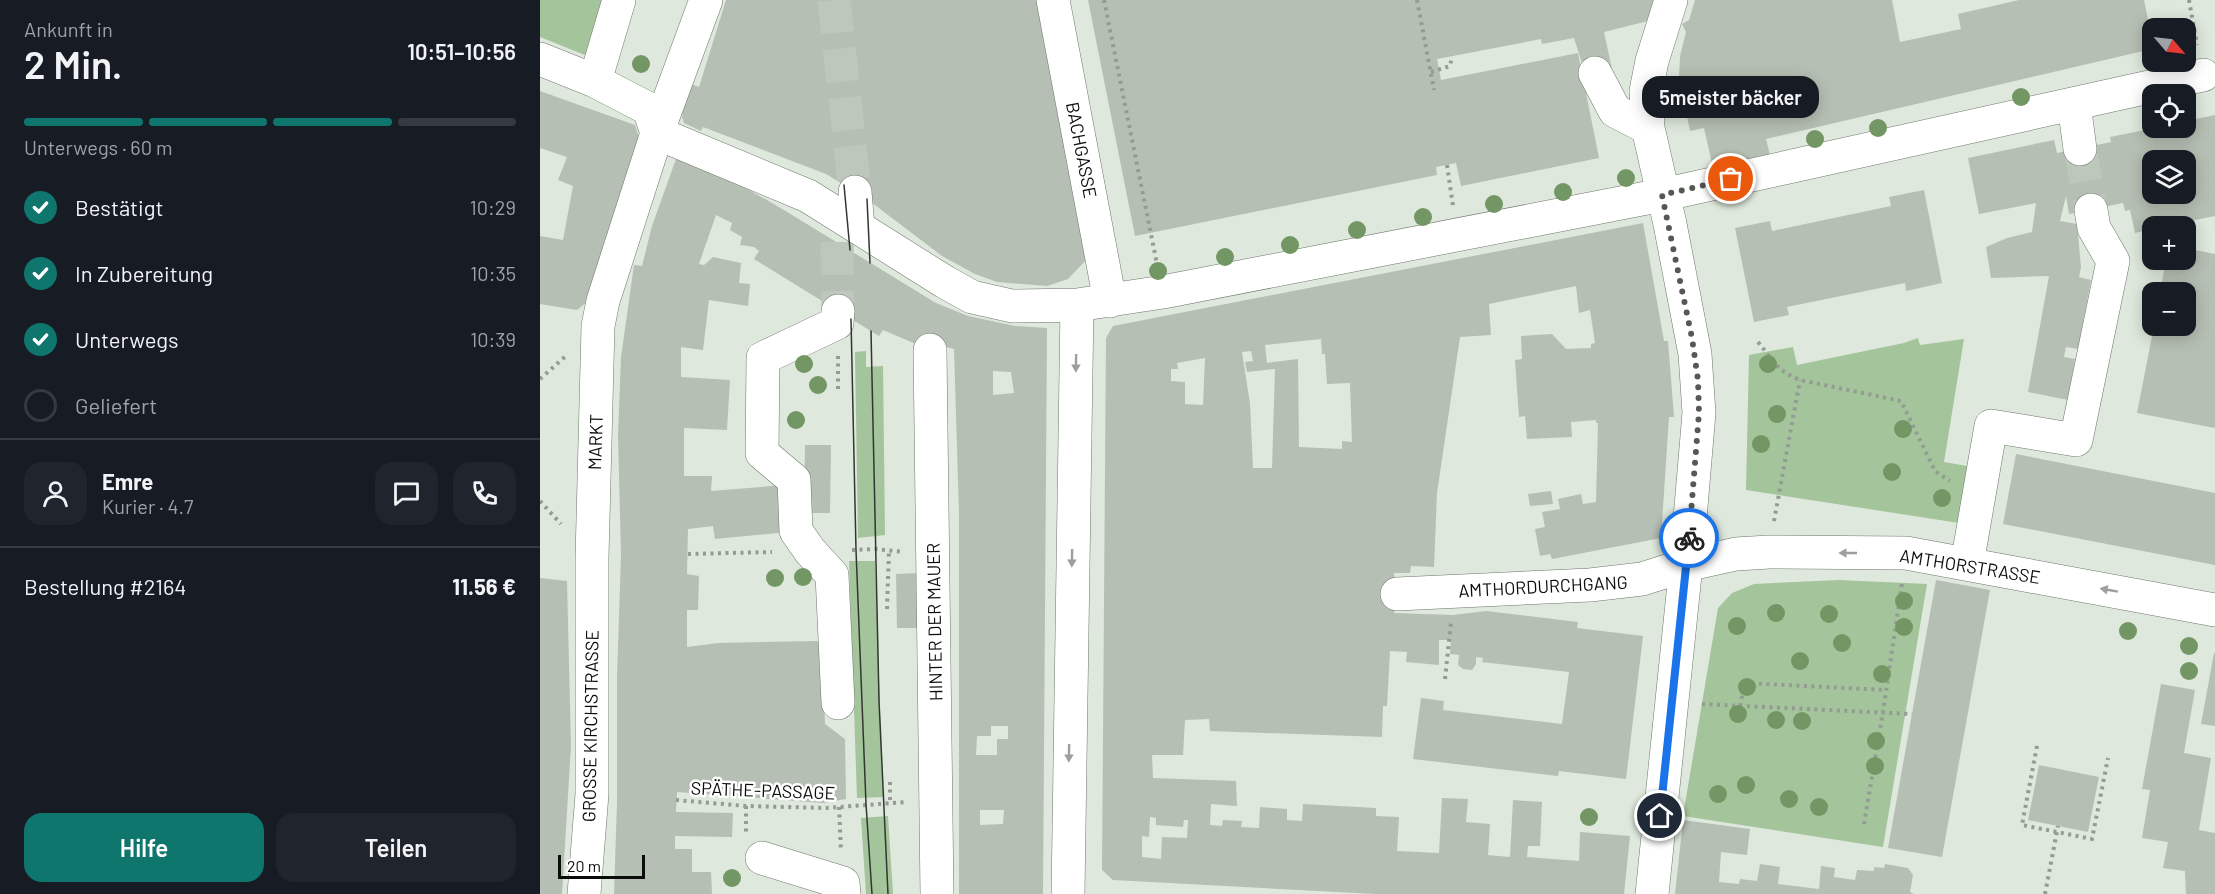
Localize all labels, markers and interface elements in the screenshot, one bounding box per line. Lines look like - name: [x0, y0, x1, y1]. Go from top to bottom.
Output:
- text: Ankunft in: [24, 17, 113, 41]
- north arrow: [2142, 18, 2196, 72]
- map controls: [2142, 18, 2196, 336]
- text: 10:51–10:56: [407, 38, 516, 64]
- text: 2 Min.: [24, 40, 122, 87]
- callout: 5meister bäcker: [1642, 77, 1820, 119]
- button: locate: [2142, 84, 2196, 138]
- text: 5meister bäcker: [1659, 85, 1802, 109]
- street label: BACHGASSE: [1062, 100, 1102, 200]
- text: Unterwegs · 60 m: [24, 135, 172, 159]
- button: layers: [2142, 150, 2196, 204]
- pin: [1705, 153, 1756, 204]
- icon: bag: [1714, 162, 1747, 195]
- icon: check: [24, 191, 57, 224]
- text: Bestätigt: [75, 194, 164, 220]
- text: 10:29: [470, 195, 516, 219]
- button: +: [2142, 216, 2196, 270]
- icon: check: [24, 257, 57, 290]
- text: In Zubereitung: [75, 260, 213, 286]
- text: 10:35: [470, 261, 516, 285]
- button: −: [2142, 282, 2196, 336]
- icon: check: [24, 323, 57, 356]
- text: Unterwegs: [75, 326, 179, 352]
- text: 10:39: [470, 327, 516, 351]
- one-way arrow: [1071, 354, 1081, 373]
- text: Geliefert: [75, 392, 157, 418]
- street label: MARKT: [583, 414, 607, 470]
- button: person: [24, 462, 87, 525]
- button: chat: [375, 462, 438, 525]
- button: phone: [453, 462, 516, 525]
- text: Emre: [102, 468, 153, 494]
- text: Kurier · 4.7: [102, 494, 194, 518]
- courier: [1659, 508, 1719, 568]
- icon: bike: [1673, 522, 1706, 555]
- street label: HINTER DER MAUER: [922, 543, 946, 701]
- street label: AMTHORSTRASSE: [1898, 544, 2042, 588]
- one-way arrow: [1838, 548, 1857, 558]
- one-way arrow: [1068, 549, 1077, 568]
- street label: AMTHORDURCHGANG: [1458, 571, 1628, 601]
- text: Bestellung #2164: [24, 573, 186, 599]
- text: 11.56 €: [452, 573, 516, 599]
- one-way arrow: [2099, 585, 2118, 594]
- street label: GROSSE KIRCHSTRASSE: [577, 630, 603, 822]
- one-way arrow: [1065, 744, 1074, 763]
- street label: SPÄTHE-PASSAGE: [690, 776, 836, 804]
- pin: [1634, 790, 1685, 841]
- icon: home: [1643, 799, 1676, 832]
- button: Hilfe: [24, 813, 264, 882]
- button: Teilen: [276, 813, 516, 882]
- scale bar: [558, 852, 645, 880]
- text: 20 m: [567, 856, 601, 875]

